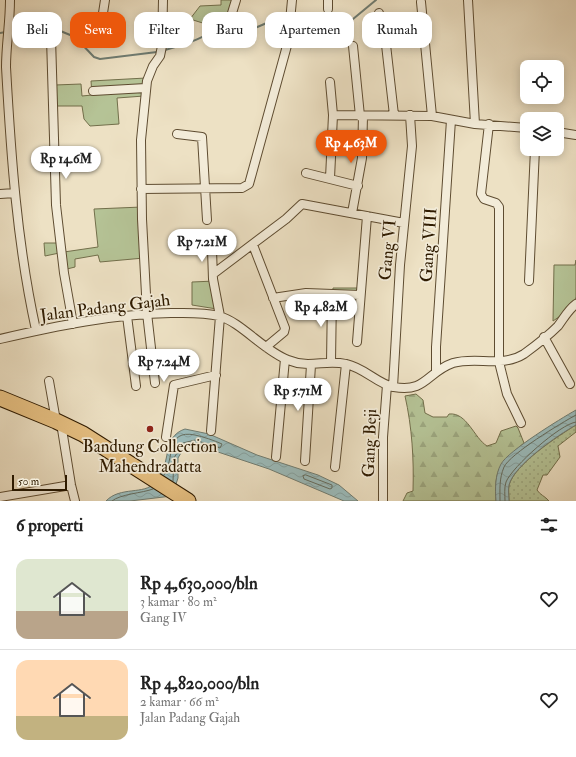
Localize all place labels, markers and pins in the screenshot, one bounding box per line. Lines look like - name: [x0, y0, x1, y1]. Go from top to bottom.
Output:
- pin: Rp 4.63M: [310, 130, 392, 164]
- pin: Rp 14.6M: [25, 146, 107, 180]
- pin: Rp 7.21M: [161, 229, 243, 263]
- pin: Rp 4.82M: [280, 294, 362, 328]
- pin: Rp 7.24M: [123, 349, 205, 383]
- pin: Rp 5.71M: [257, 378, 339, 412]
- marker: Bandung Collection Mahendradatta: [145, 424, 155, 434]
- place label: Bandung Collection Mahendradatta: [83, 436, 218, 477]

